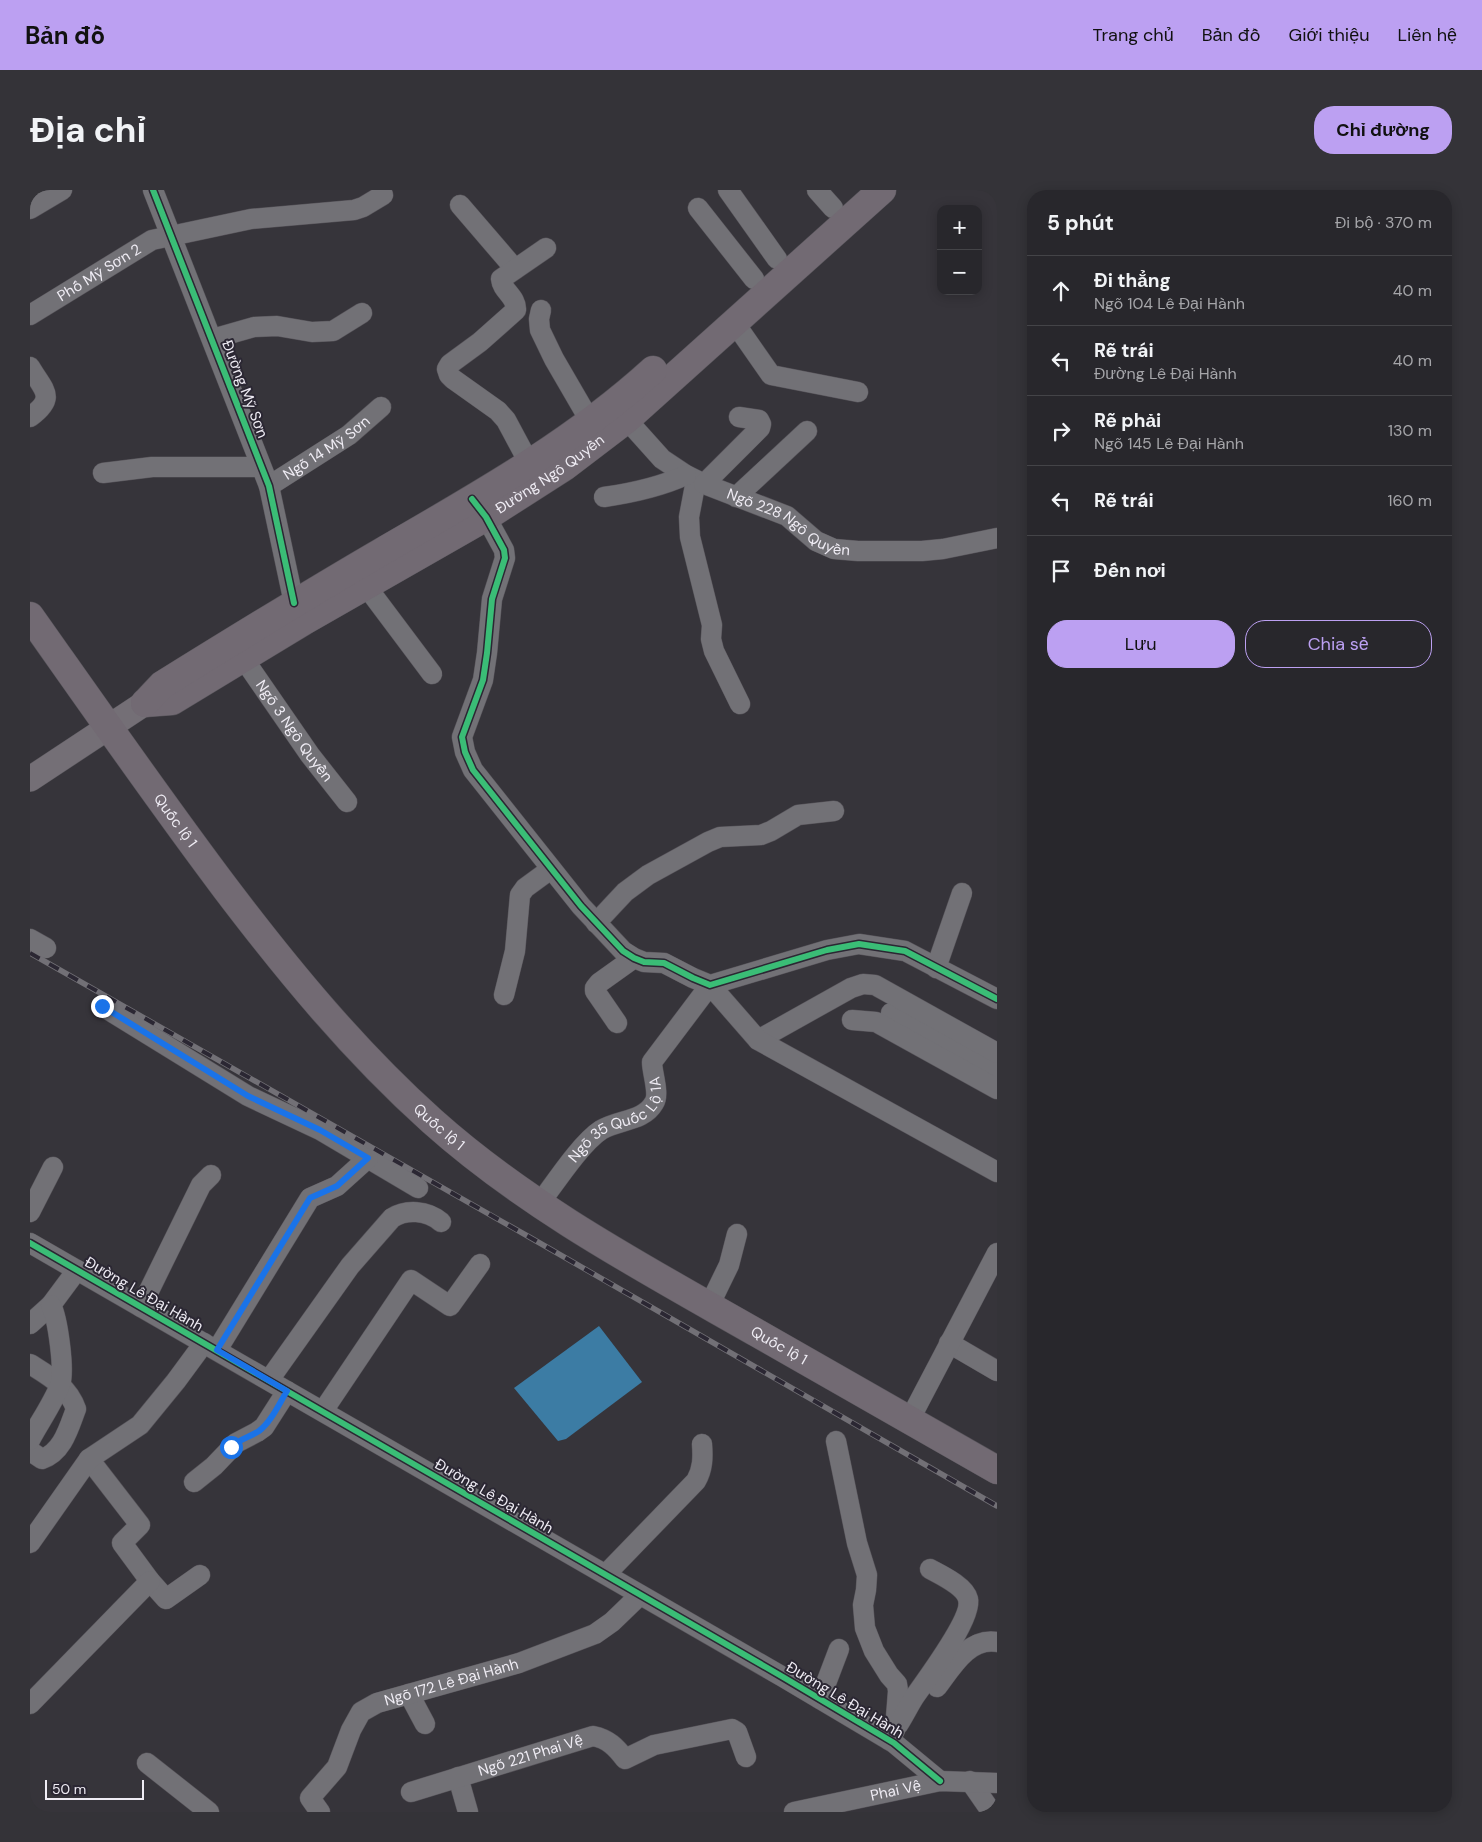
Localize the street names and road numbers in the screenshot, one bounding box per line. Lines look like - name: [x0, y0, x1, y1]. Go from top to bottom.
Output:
- street label: Phố Mỹ Sơn 2: [53, 239, 145, 306]
- street label: Đường Mỹ Sơn: [217, 337, 273, 441]
- street label: Ngõ 14 Mỹ Sơn: [279, 411, 374, 485]
- street label: Đường Ngô Quyền: [492, 430, 608, 518]
- street label: Ngõ 228 Ngô Quyền: [724, 484, 851, 560]
- street label: Ngõ 3 Ngô Quyền: [251, 676, 337, 786]
- street label: Quốc lộ 1: [149, 790, 202, 852]
- street label: Ngõ 35 Quốc Lộ 1A: [564, 1075, 666, 1167]
- street label: Quốc lộ 1: [409, 1099, 469, 1155]
- street label: Đường Lê Đại Hành: [81, 1252, 207, 1336]
- street label: Quốc lộ 1: [747, 1321, 811, 1369]
- street label: Đường Lê Đại Hành: [431, 1454, 557, 1538]
- street label: Ngõ 172 Lê Đại Hành: [382, 1654, 521, 1711]
- street label: Đường Lê Đại Hành: [783, 1657, 907, 1743]
- street label: Ngõ 221 Phai Vệ: [476, 1730, 585, 1781]
- street label: Phai Vệ: [868, 1775, 923, 1806]

